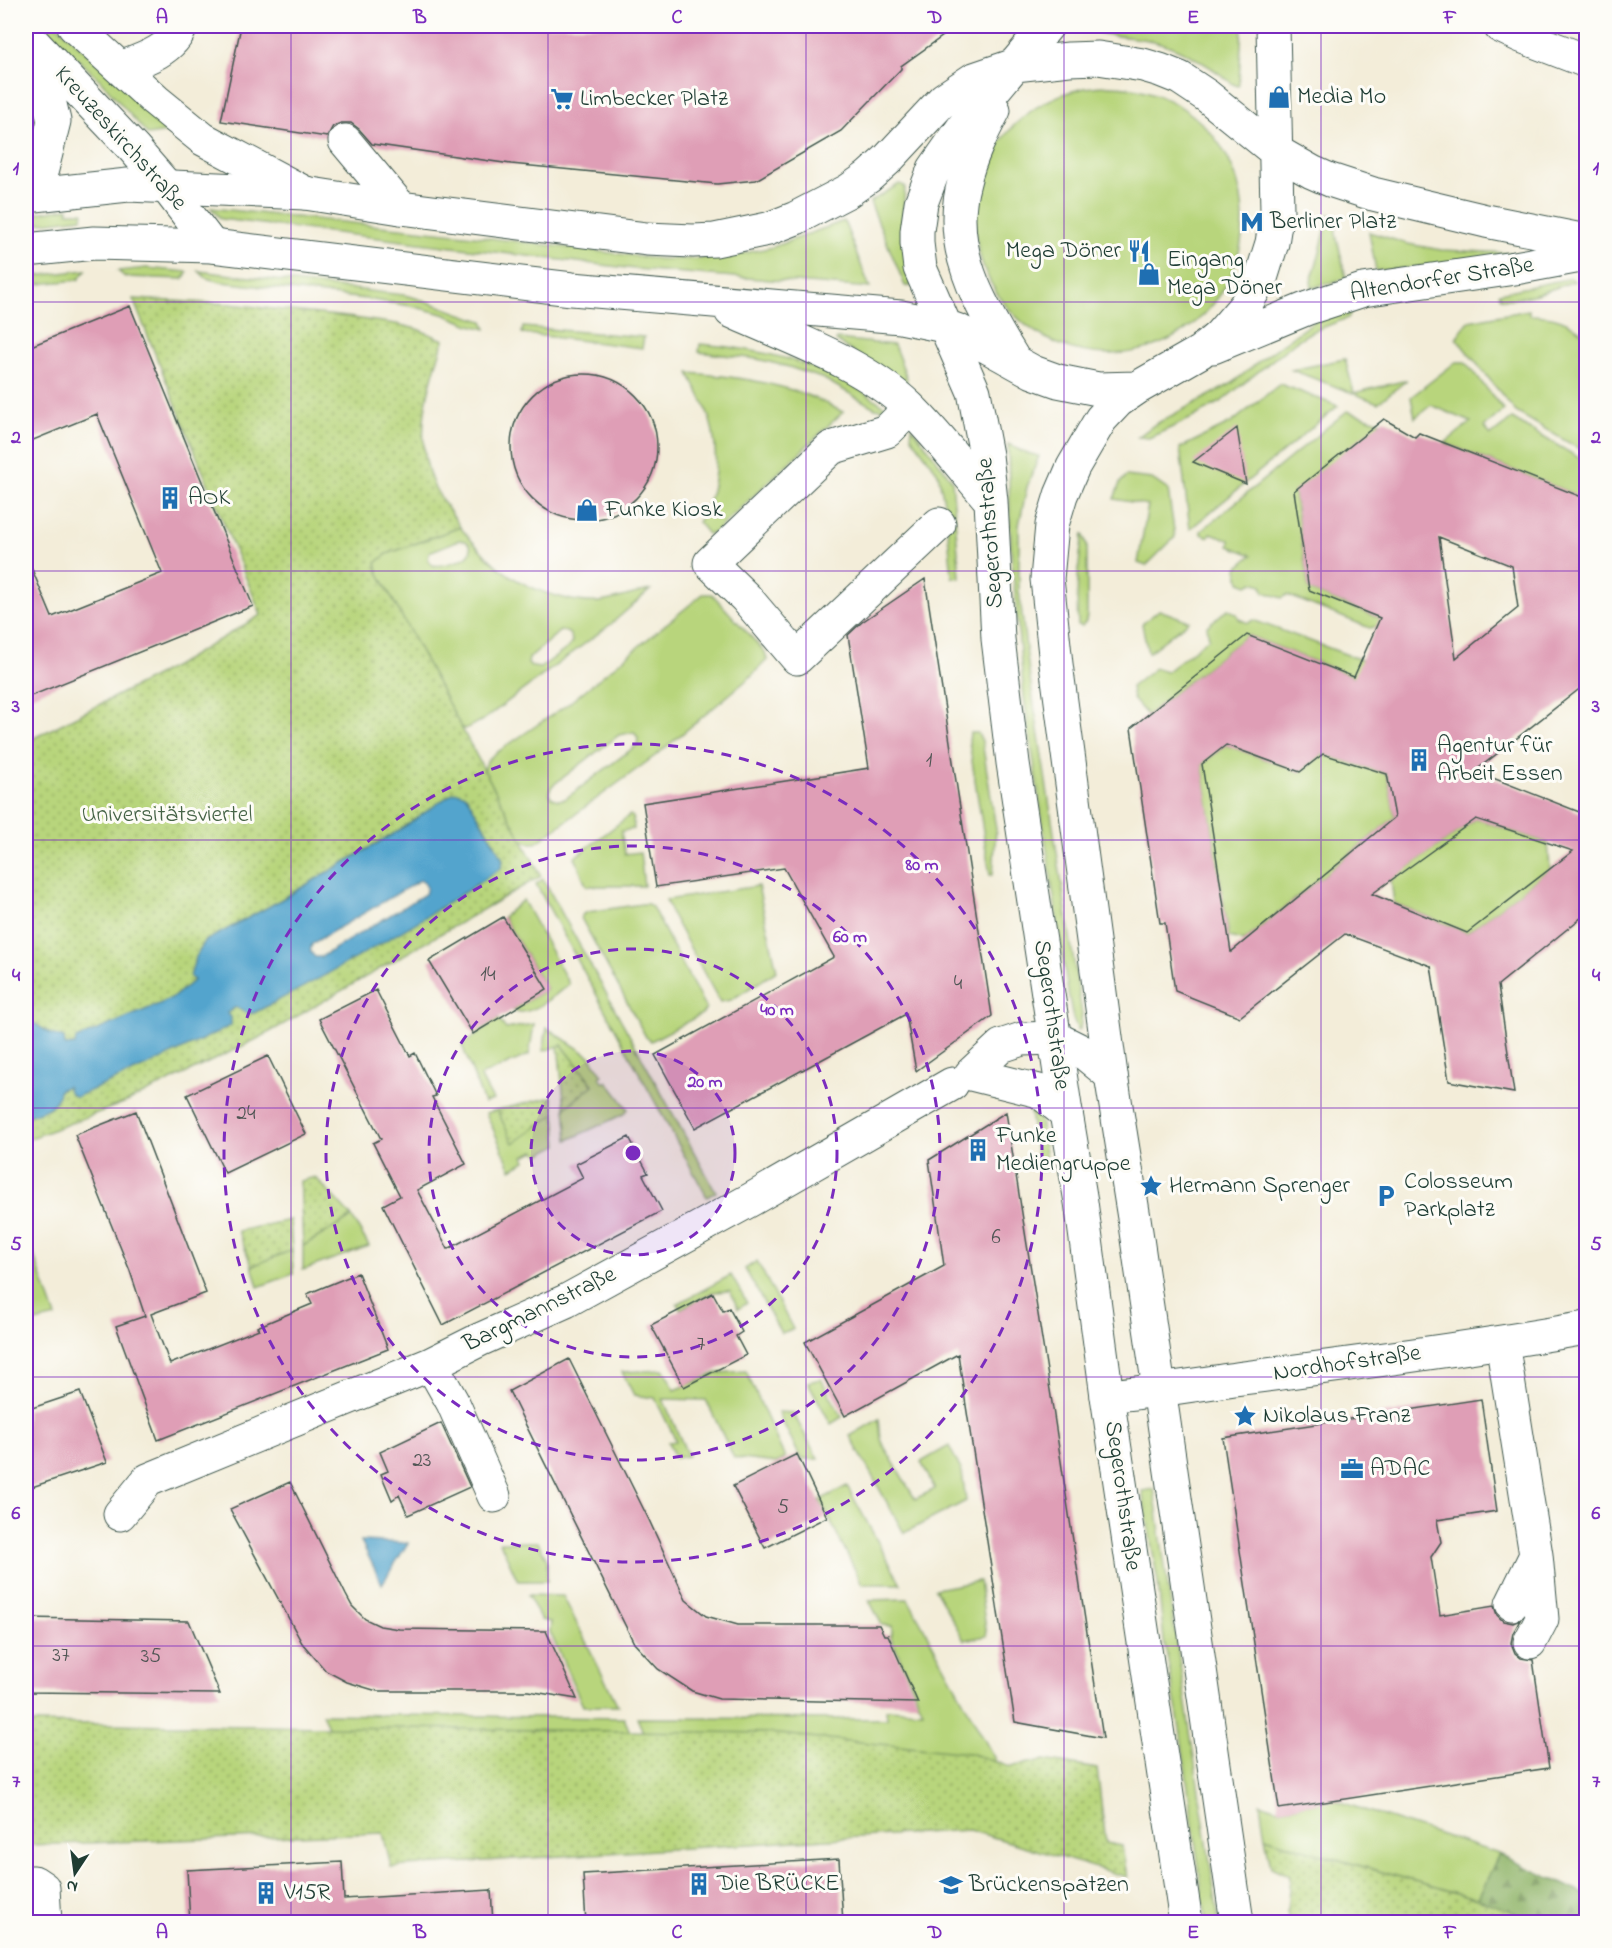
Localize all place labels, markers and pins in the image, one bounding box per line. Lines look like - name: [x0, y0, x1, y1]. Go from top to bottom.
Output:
- place label: Media Mo: [1297, 80, 1386, 115]
- place label: Limbecker Platz: [580, 82, 729, 117]
- shop icon: Media Mo: [1266, 84, 1292, 110]
- supermarket icon: Limbecker Platz: [549, 86, 575, 112]
- place label: Berliner Platz: [1269, 205, 1397, 240]
- metro station icon: Berliner Platz: [1239, 209, 1265, 235]
- place label: Mega Döner: [1006, 234, 1122, 269]
- restaurant icon: Mega Döner: [1126, 238, 1152, 264]
- place label: Eingang Mega Döner: [1167, 243, 1283, 306]
- shop icon: Eingang Mega Döner: [1136, 261, 1162, 287]
- place label: AOK: [188, 481, 231, 516]
- building icon: AOK: [157, 485, 183, 511]
- place label: Funke Kiosk: [604, 493, 723, 528]
- shop icon: Funke Kiosk: [574, 497, 600, 523]
- place label: Agentur für Arbeit Essen: [1437, 729, 1563, 792]
- building icon: Agentur für Arbeit Essen: [1406, 747, 1432, 773]
- place label: Funke Mediengruppe: [995, 1119, 1131, 1182]
- building icon: Funke Mediengruppe: [965, 1137, 991, 1163]
- centre of rings: [623, 1143, 643, 1163]
- place label: Colosseum Parkplatz: [1404, 1165, 1513, 1228]
- place label: Hermann Sprenger: [1169, 1169, 1350, 1204]
- place icon: Hermann Sprenger: [1138, 1173, 1164, 1199]
- parking icon: Colosseum Parkplatz: [1373, 1183, 1399, 1209]
- place label: Nikolaus Franz: [1263, 1399, 1412, 1434]
- place icon: Nikolaus Franz: [1232, 1403, 1258, 1429]
- place label: ADAC: [1370, 1452, 1430, 1487]
- office icon: ADAC: [1339, 1456, 1365, 1482]
- place label: Die BRÜCKE: [716, 1867, 840, 1902]
- place label: Brückenspatzen: [968, 1868, 1129, 1903]
- building icon: Die BRÜCKE: [686, 1871, 712, 1897]
- school or university icon: Brückenspatzen: [938, 1872, 964, 1898]
- place label: V15R: [283, 1876, 331, 1911]
- building icon: V15R: [253, 1880, 279, 1906]

